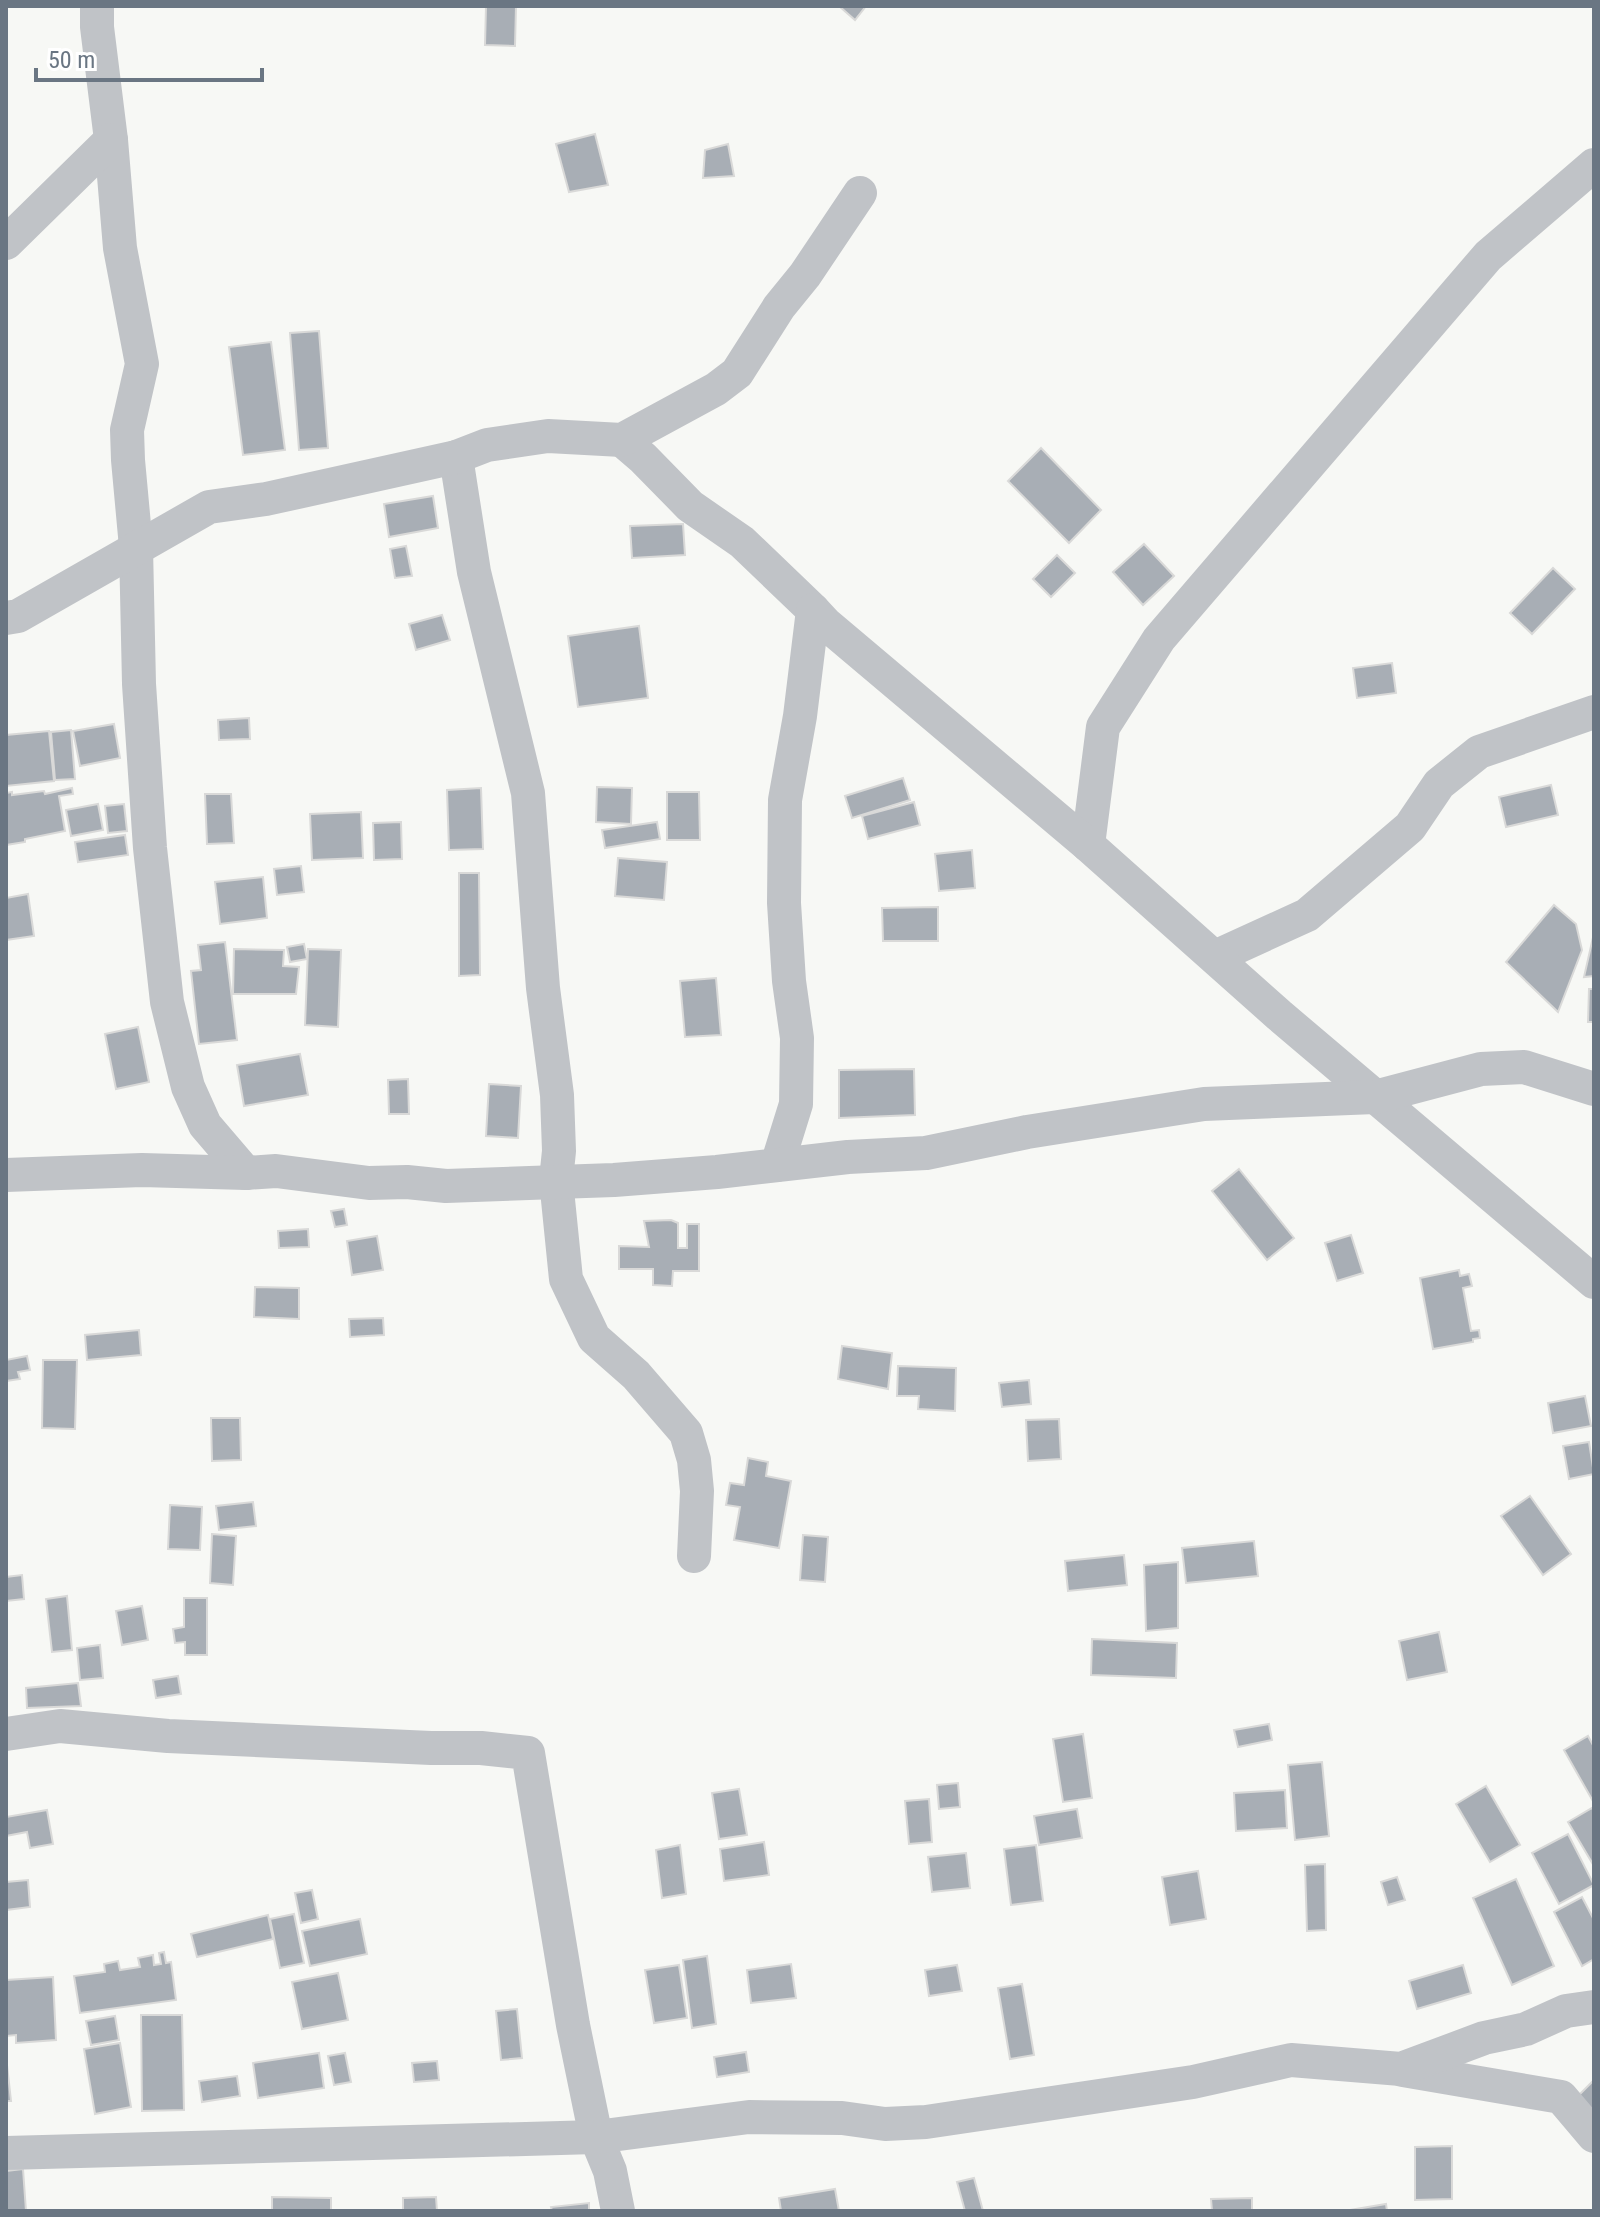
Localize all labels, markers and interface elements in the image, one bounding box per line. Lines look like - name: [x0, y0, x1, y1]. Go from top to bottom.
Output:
- scale bar: [36, 32, 262, 82]
- text: 50 m: [48, 46, 95, 74]

